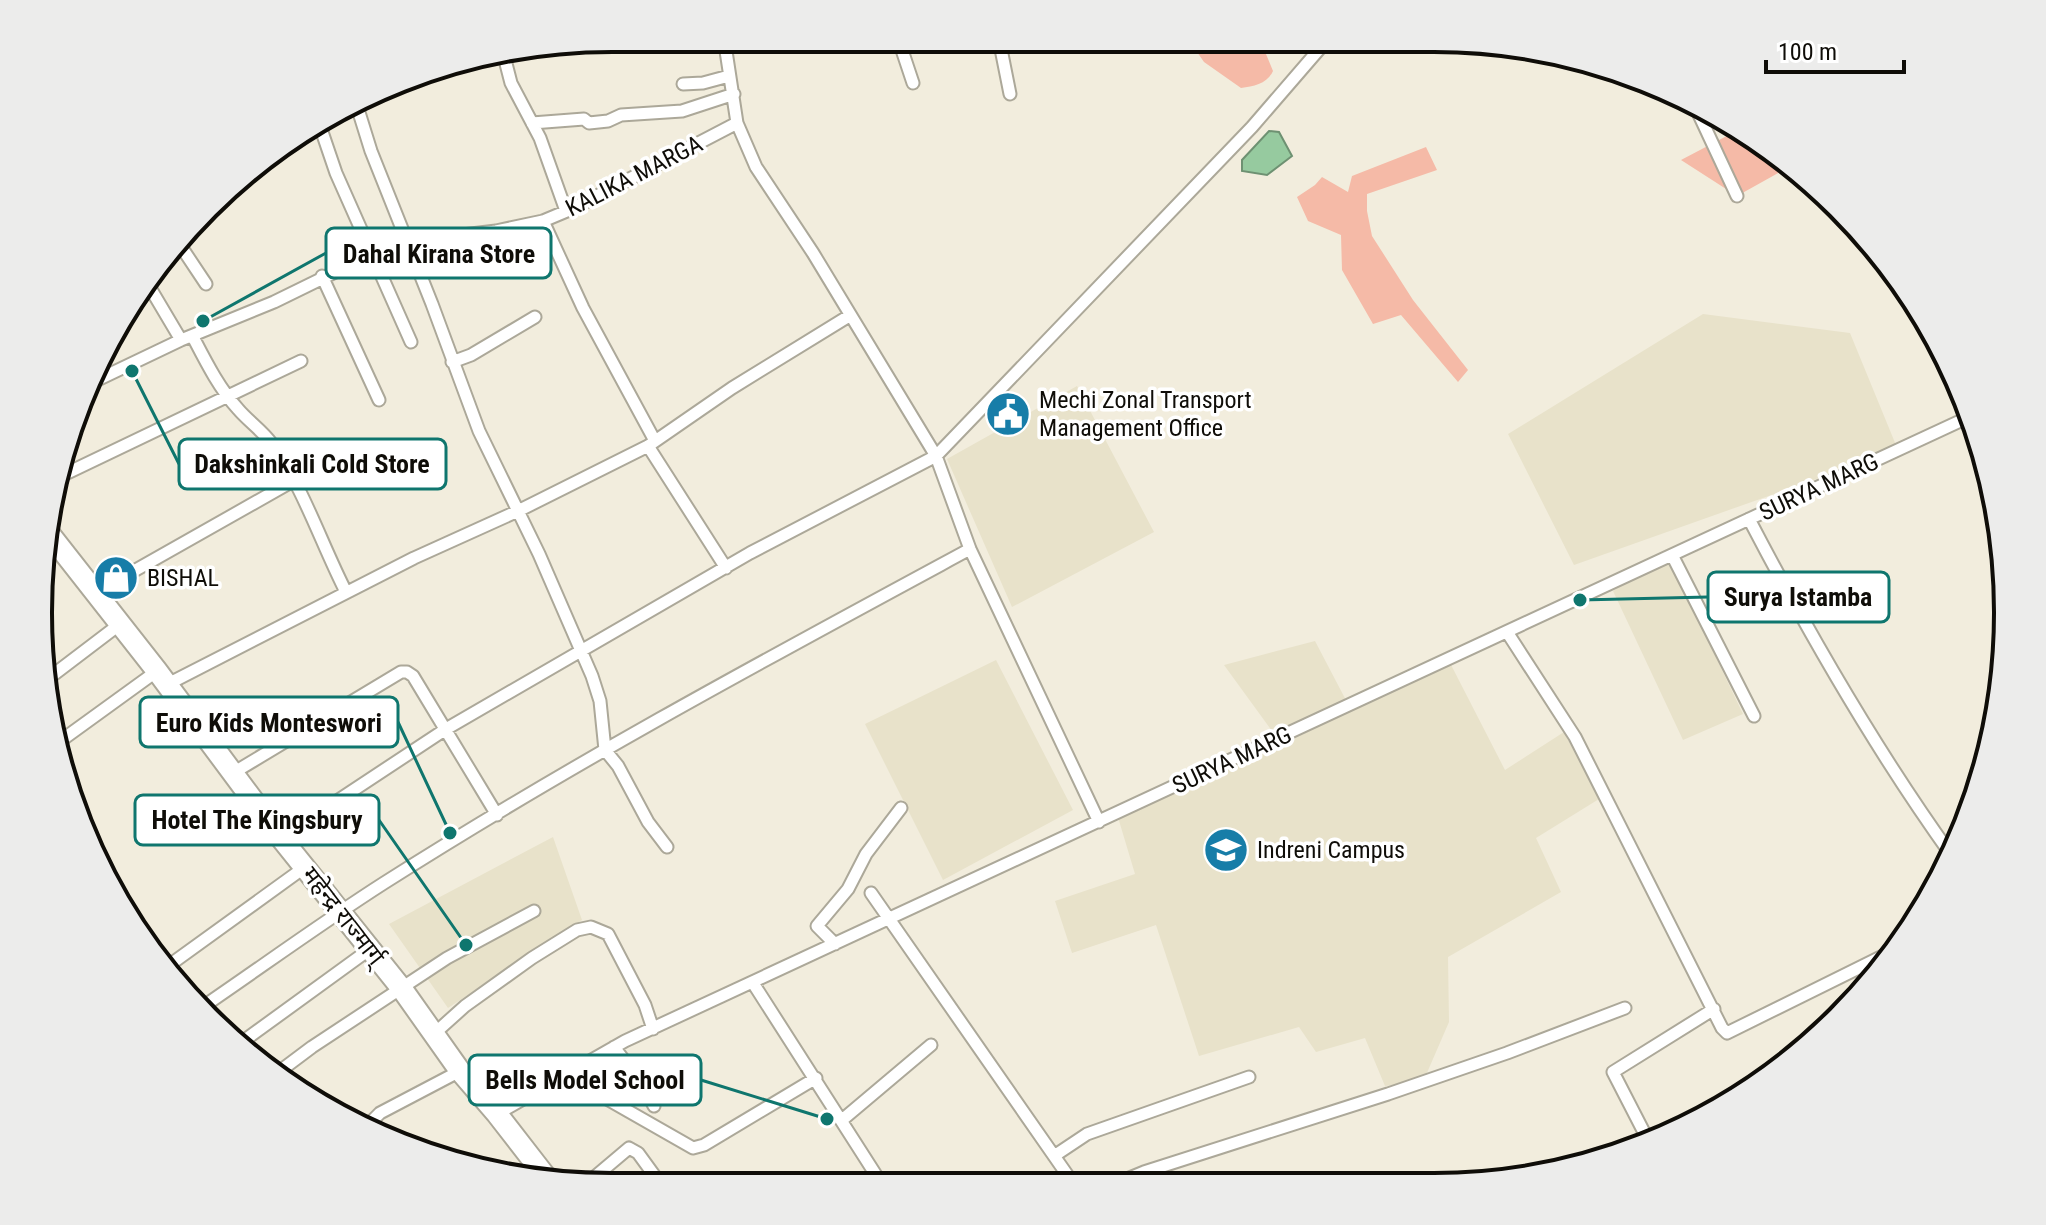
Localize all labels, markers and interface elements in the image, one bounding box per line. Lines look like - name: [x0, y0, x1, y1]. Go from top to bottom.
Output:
- scale bar: [1766, 24, 1904, 74]
- text: 100 m: [1778, 38, 1837, 66]
- street label: KALIKA MARGA: [561, 129, 707, 222]
- callout: Dahal Kirana Store: [326, 228, 551, 278]
- text: Dahal Kirana Store: [343, 239, 535, 269]
- place label: Mechi Zonal Transport Management Office: [1039, 386, 1252, 442]
- public building icon: Mechi Zonal Transport Management Office: [984, 390, 1032, 438]
- callout: Dakshinkali Cold Store: [179, 439, 446, 489]
- street label: SURYA MARG: [1755, 447, 1883, 527]
- text: Dakshinkali Cold Store: [194, 449, 430, 479]
- shop icon: BISHAL: [92, 554, 140, 602]
- place label: BISHAL: [147, 564, 219, 592]
- callout: Surya Istamba: [1708, 572, 1889, 622]
- text: Surya Istamba: [1724, 582, 1872, 612]
- callout: Euro Kids Monteswori: [140, 697, 398, 747]
- text: Euro Kids Monteswori: [156, 708, 382, 738]
- street label: SURYA MARG: [1168, 720, 1296, 800]
- callout: Hotel The Kingsbury: [135, 795, 379, 845]
- text: Hotel The Kingsbury: [151, 805, 363, 835]
- school or university icon: Indreni Campus: [1202, 826, 1250, 874]
- place label: Indreni Campus: [1257, 836, 1405, 864]
- street label: महेन्द्र राज्मार्ग्: [296, 861, 392, 974]
- callout: Bells Model School: [469, 1055, 701, 1105]
- text: Bells Model School: [485, 1065, 685, 1095]

